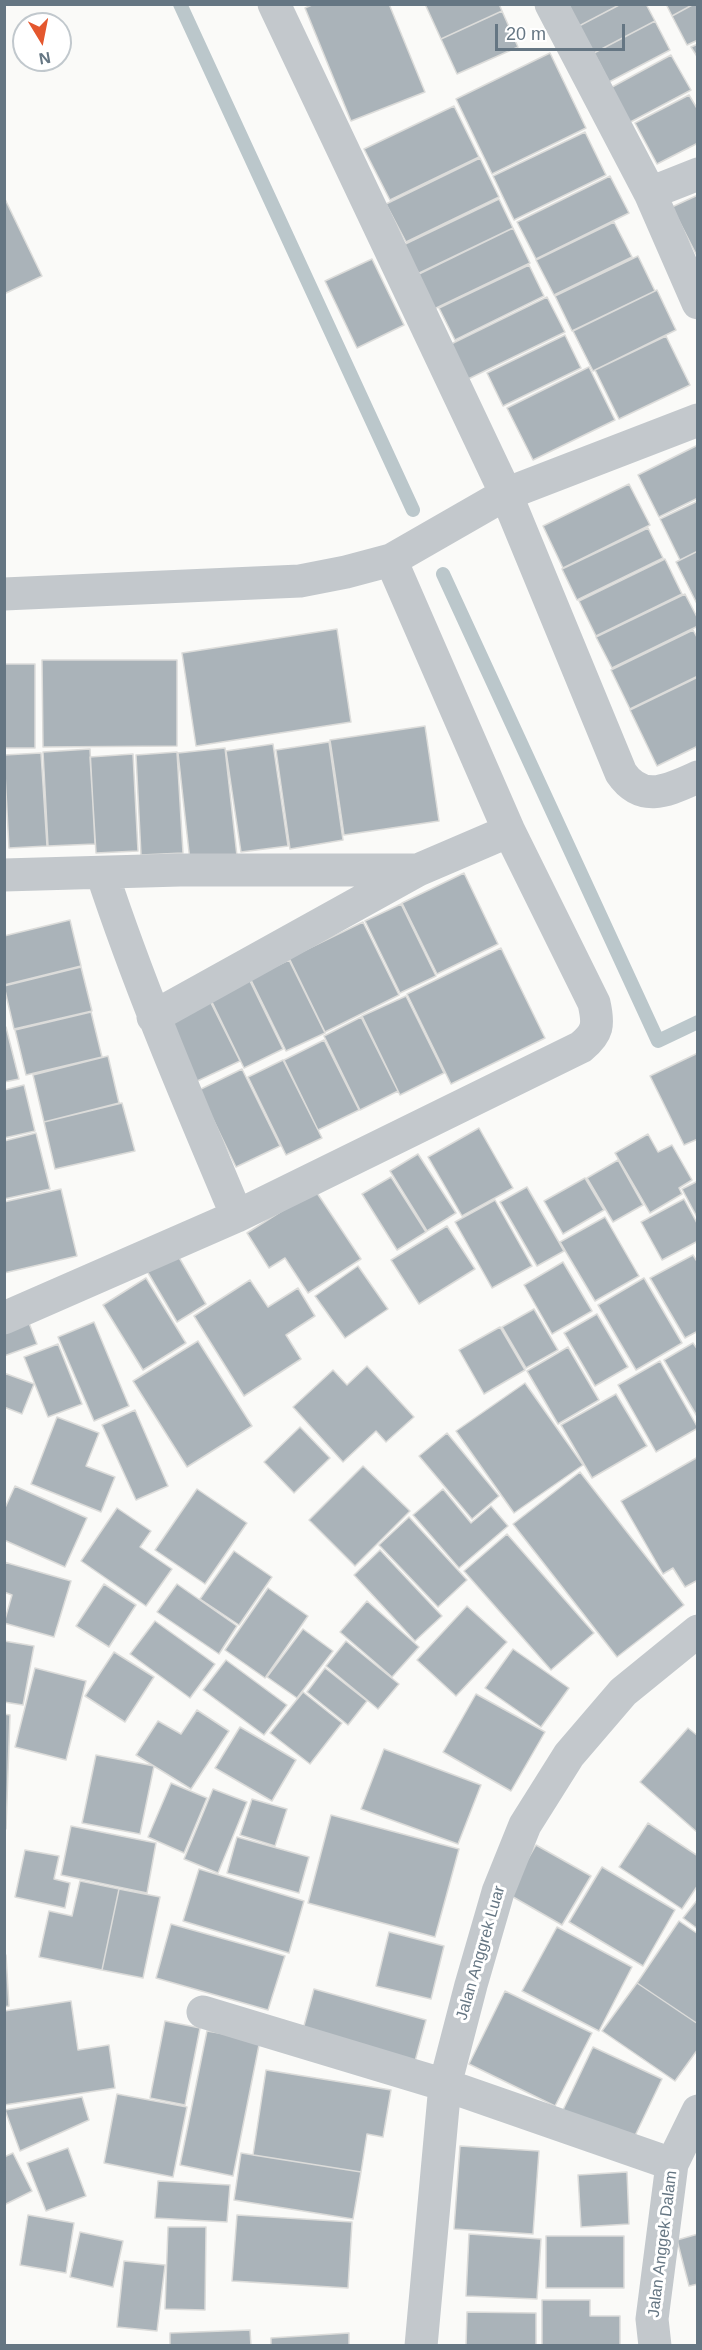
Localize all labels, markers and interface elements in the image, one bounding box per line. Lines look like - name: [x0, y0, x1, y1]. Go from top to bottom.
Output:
- north arrow: [12, 12, 72, 72]
- scale bar: [498, 12, 628, 50]
- text: 20 m: [506, 24, 546, 44]
- text: N: [38, 49, 52, 68]
- street label: Jalan Anggrek Luar: [453, 1884, 509, 2022]
- street label: Jalan Anggek Dalam: [644, 2170, 682, 2318]

